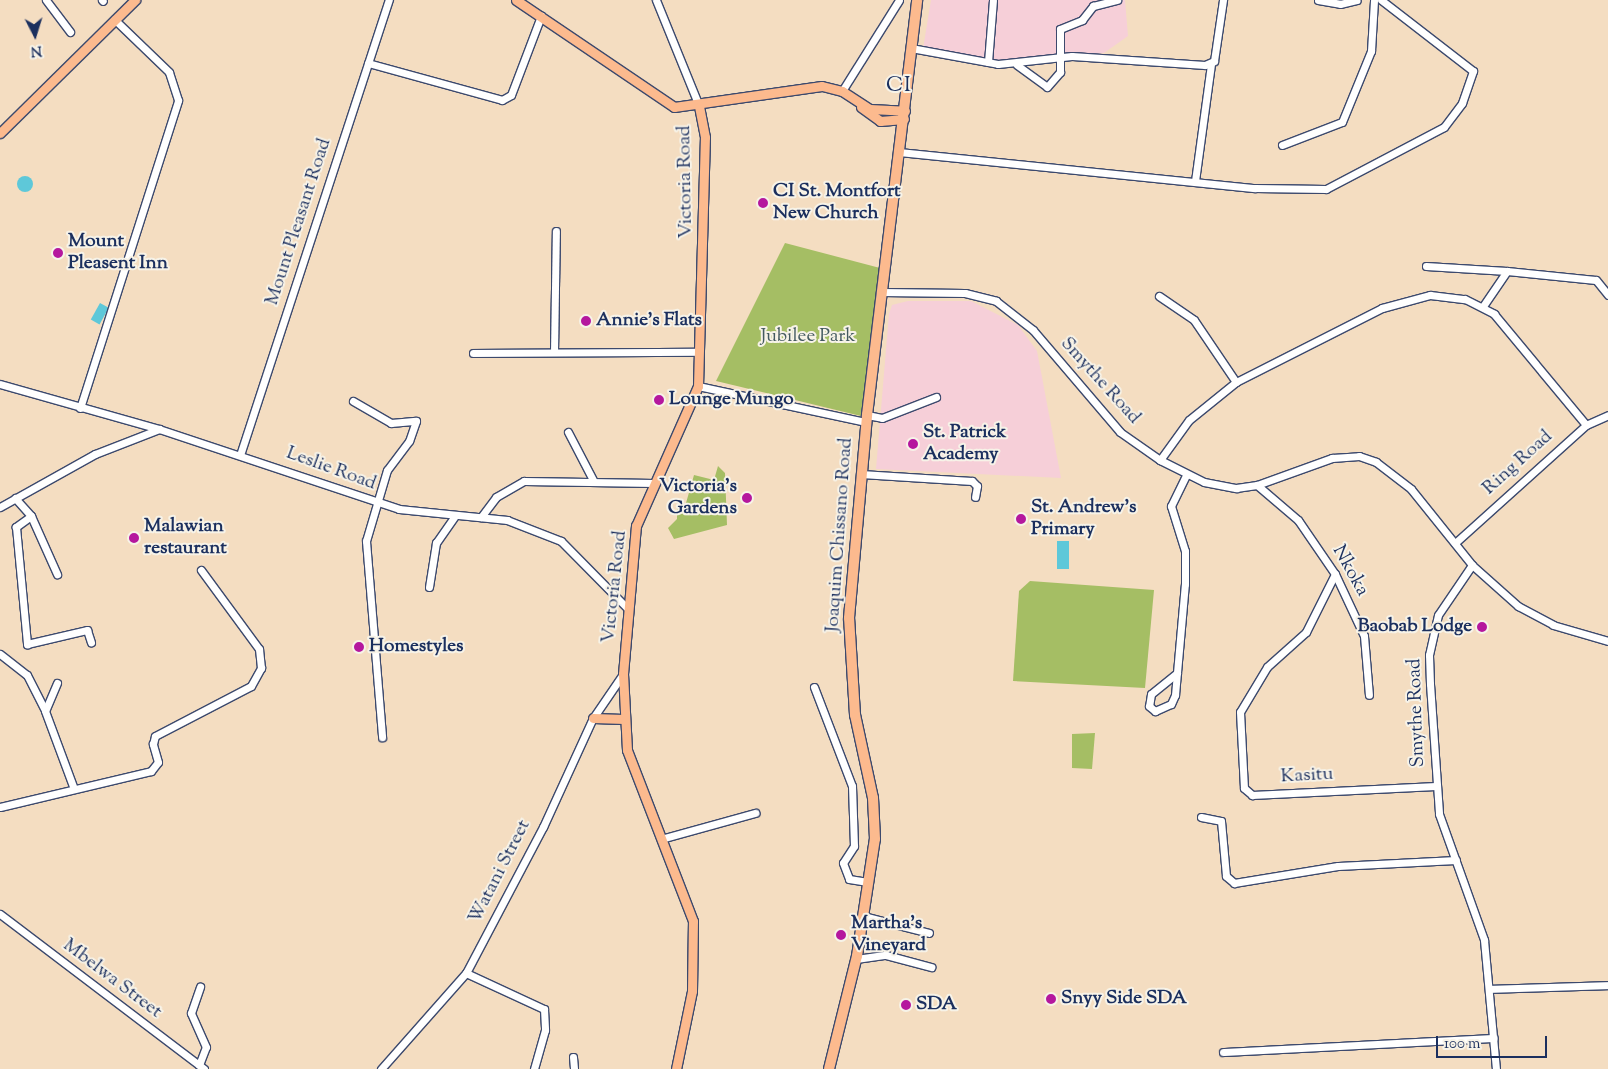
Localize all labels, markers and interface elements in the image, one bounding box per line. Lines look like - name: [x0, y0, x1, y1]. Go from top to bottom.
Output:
- north arrow: [10, 10, 60, 60]
- text: N: [30, 39, 43, 60]
- district label: CI: [886, 73, 912, 99]
- street label: Victoria Road: [674, 125, 698, 239]
- street label: Mount Pleasant Road: [261, 136, 337, 308]
- place label: CI St. Montfort New Church: [773, 181, 901, 225]
- marker: CI St. Montfort New Church: [757, 197, 769, 209]
- place label: Mount Pleasent Inn: [68, 231, 168, 275]
- marker: Mount Pleasent Inn: [52, 247, 64, 259]
- place label: Annie’s Flats: [596, 310, 702, 332]
- marker: Annie’s Flats: [580, 315, 592, 327]
- park label: Jubilee Park: [760, 326, 856, 348]
- street label: Smythe Road: [1055, 333, 1145, 429]
- place label: Lounge Mungo: [669, 389, 794, 411]
- marker: Lounge Mungo: [653, 394, 665, 406]
- place label: St. Patrick Academy: [923, 422, 1006, 466]
- street label: Ring Road: [1478, 426, 1558, 500]
- street label: Joaquim Chissano Road: [822, 437, 858, 633]
- marker: St. Patrick Academy: [907, 438, 919, 450]
- street label: Leslie Road: [283, 442, 379, 496]
- place label: Victoria's Gardens: [659, 476, 737, 520]
- marker: Victoria's Gardens: [741, 492, 753, 504]
- place label: St. Andrew's Primary: [1031, 497, 1136, 541]
- marker: St. Andrew's Primary: [1015, 513, 1027, 525]
- place label: Malawian restaurant: [144, 516, 227, 560]
- street label: Victoria Road: [598, 530, 632, 644]
- marker: Malawian restaurant: [128, 532, 140, 544]
- street label: Nkoka: [1327, 541, 1373, 601]
- place label: Baobab Lodge: [1358, 616, 1472, 638]
- marker: Baobab Lodge: [1476, 621, 1488, 633]
- place label: Homestyles: [369, 636, 464, 658]
- marker: Homestyles: [353, 641, 365, 653]
- street label: Smythe Road: [1404, 658, 1430, 768]
- street label: Kasitu: [1280, 763, 1334, 789]
- street label: Watani Street: [464, 816, 536, 928]
- place label: Martha's Vineyard: [851, 913, 926, 957]
- marker: Martha's Vineyard: [835, 929, 847, 941]
- street label: Mbelwa Street: [58, 934, 166, 1024]
- place label: Snyy Side SDA: [1061, 988, 1187, 1010]
- marker: Snyy Side SDA: [1045, 993, 1057, 1005]
- place label: SDA: [916, 994, 957, 1016]
- marker: SDA: [900, 999, 912, 1011]
- scale bar: [1438, 1026, 1549, 1058]
- text: 100 m: [1444, 1034, 1480, 1055]

